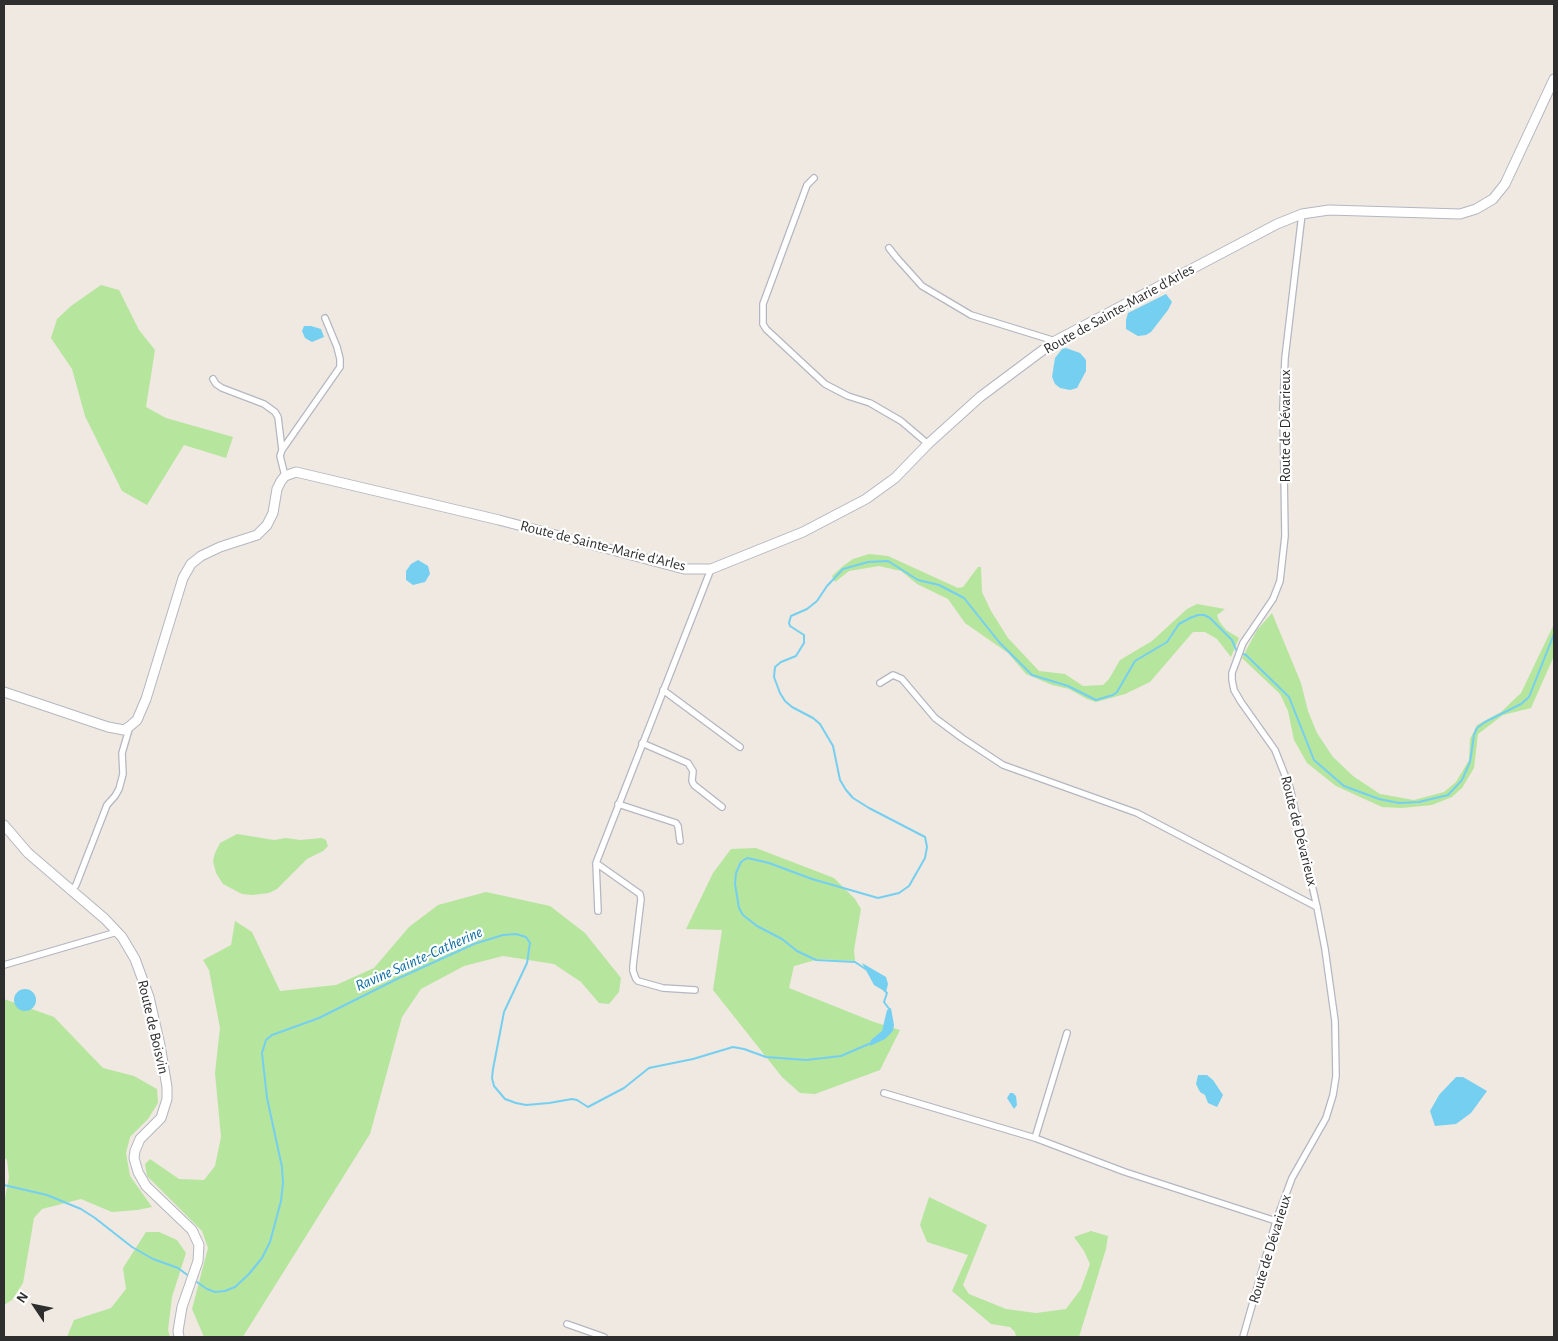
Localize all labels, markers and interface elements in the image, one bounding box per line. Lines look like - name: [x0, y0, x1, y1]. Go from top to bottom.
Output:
- street label: Route de Sainte-Marie d'Arles: [1040, 260, 1198, 358]
- street label: Route de Dévarieux: [1276, 370, 1294, 482]
- street label: Route de Sainte-Marie d'Arles: [518, 517, 688, 575]
- street label: Route de Dévarieux: [1277, 774, 1321, 888]
- water label: Ravine Sainte-Catherine: [352, 922, 486, 996]
- street label: Route de Boisvin: [133, 978, 173, 1076]
- street label: Route de Dévarieux: [1245, 1192, 1295, 1306]
- north arrow: [10, 1281, 60, 1331]
- text: N: [14, 1290, 31, 1306]

